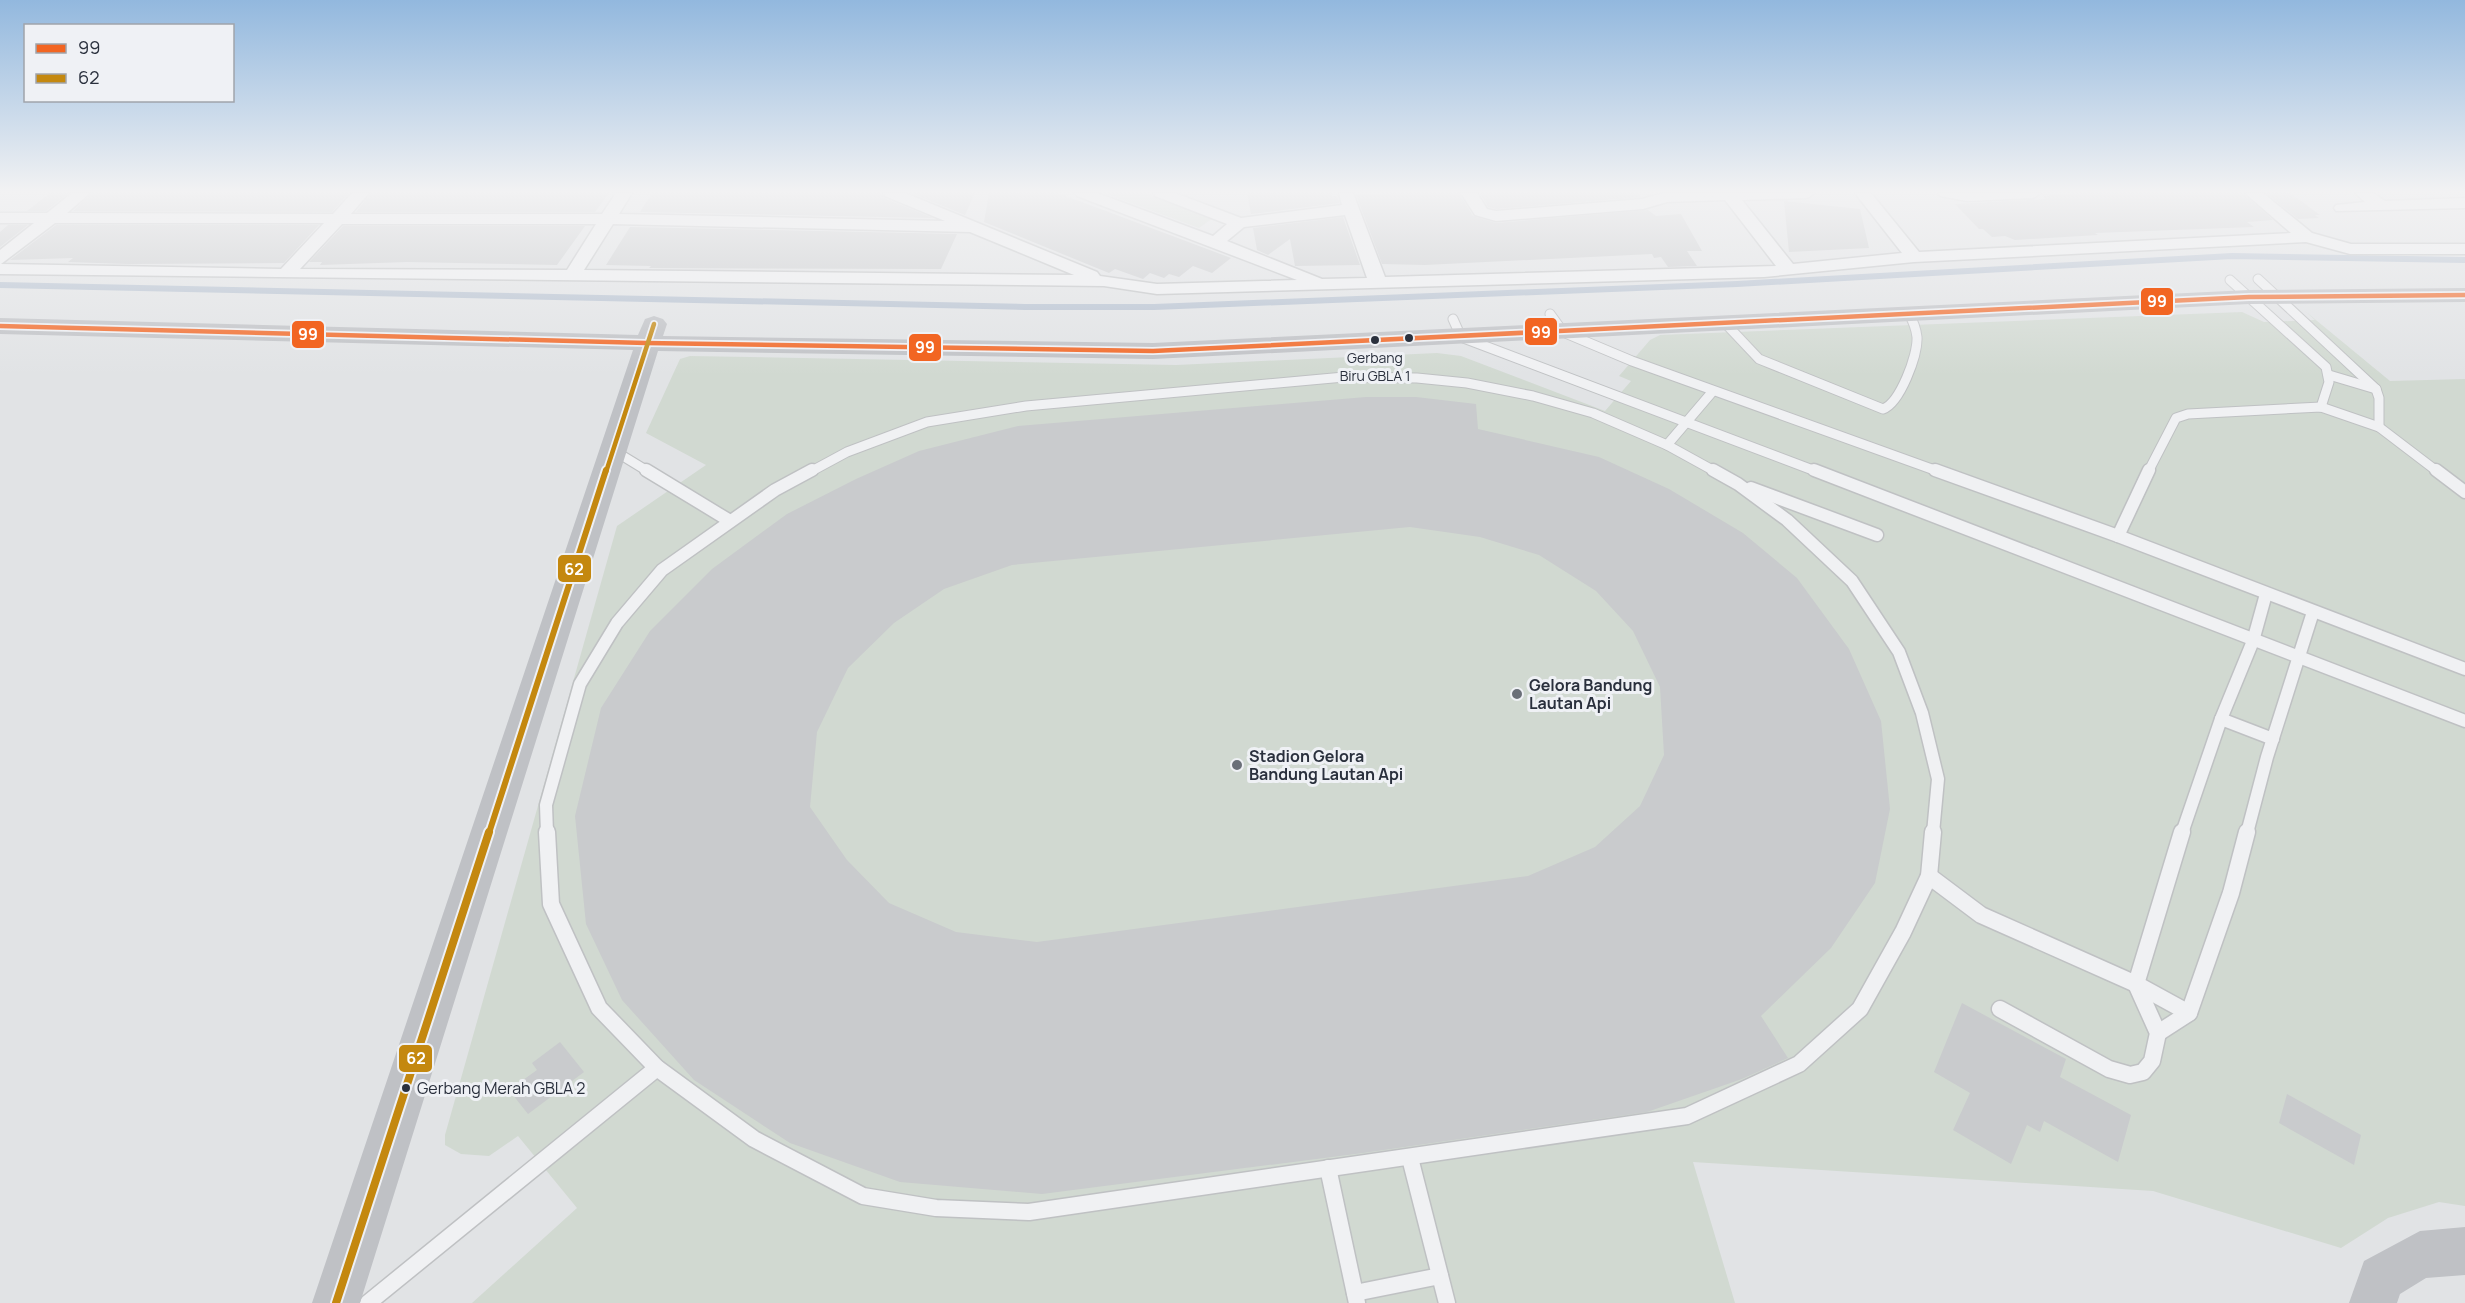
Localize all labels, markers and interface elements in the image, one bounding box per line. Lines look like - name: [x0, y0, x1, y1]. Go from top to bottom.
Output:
- legend: [24, 24, 234, 102]
- text: 99: [78, 35, 100, 59]
- text: 62: [78, 65, 99, 89]
- line badge: 99: [2140, 287, 2174, 316]
- text: 99: [2147, 290, 2167, 312]
- line badge: 99: [1524, 317, 1558, 346]
- line badge: 99: [291, 320, 325, 349]
- text: 99: [1531, 321, 1551, 343]
- text: 99: [298, 323, 318, 345]
- unlabelled marker: [1403, 332, 1415, 344]
- line badge: 99: [908, 333, 942, 362]
- marker: Gerbang Biru GBLA 1: [1369, 334, 1381, 346]
- text: 99: [915, 336, 935, 358]
- place label: Gerbang Biru GBLA 1: [1340, 348, 1410, 385]
- line badge: 62: [557, 554, 592, 583]
- text: 62: [564, 558, 584, 580]
- place label: Gelora Bandung Lautan Api: [1529, 674, 1652, 714]
- marker: Gelora Bandung Lautan Api: [1510, 687, 1524, 701]
- place label: Stadion Gelora Bandung Lautan Api: [1249, 745, 1403, 785]
- marker: Stadion Gelora Bandung Lautan Api: [1230, 758, 1244, 772]
- line badge: 62: [398, 1044, 433, 1073]
- text: 62: [406, 1047, 426, 1069]
- place label: Gerbang Merah GBLA 2: [417, 1077, 586, 1099]
- marker: Gerbang Merah GBLA 2: [400, 1082, 412, 1094]

